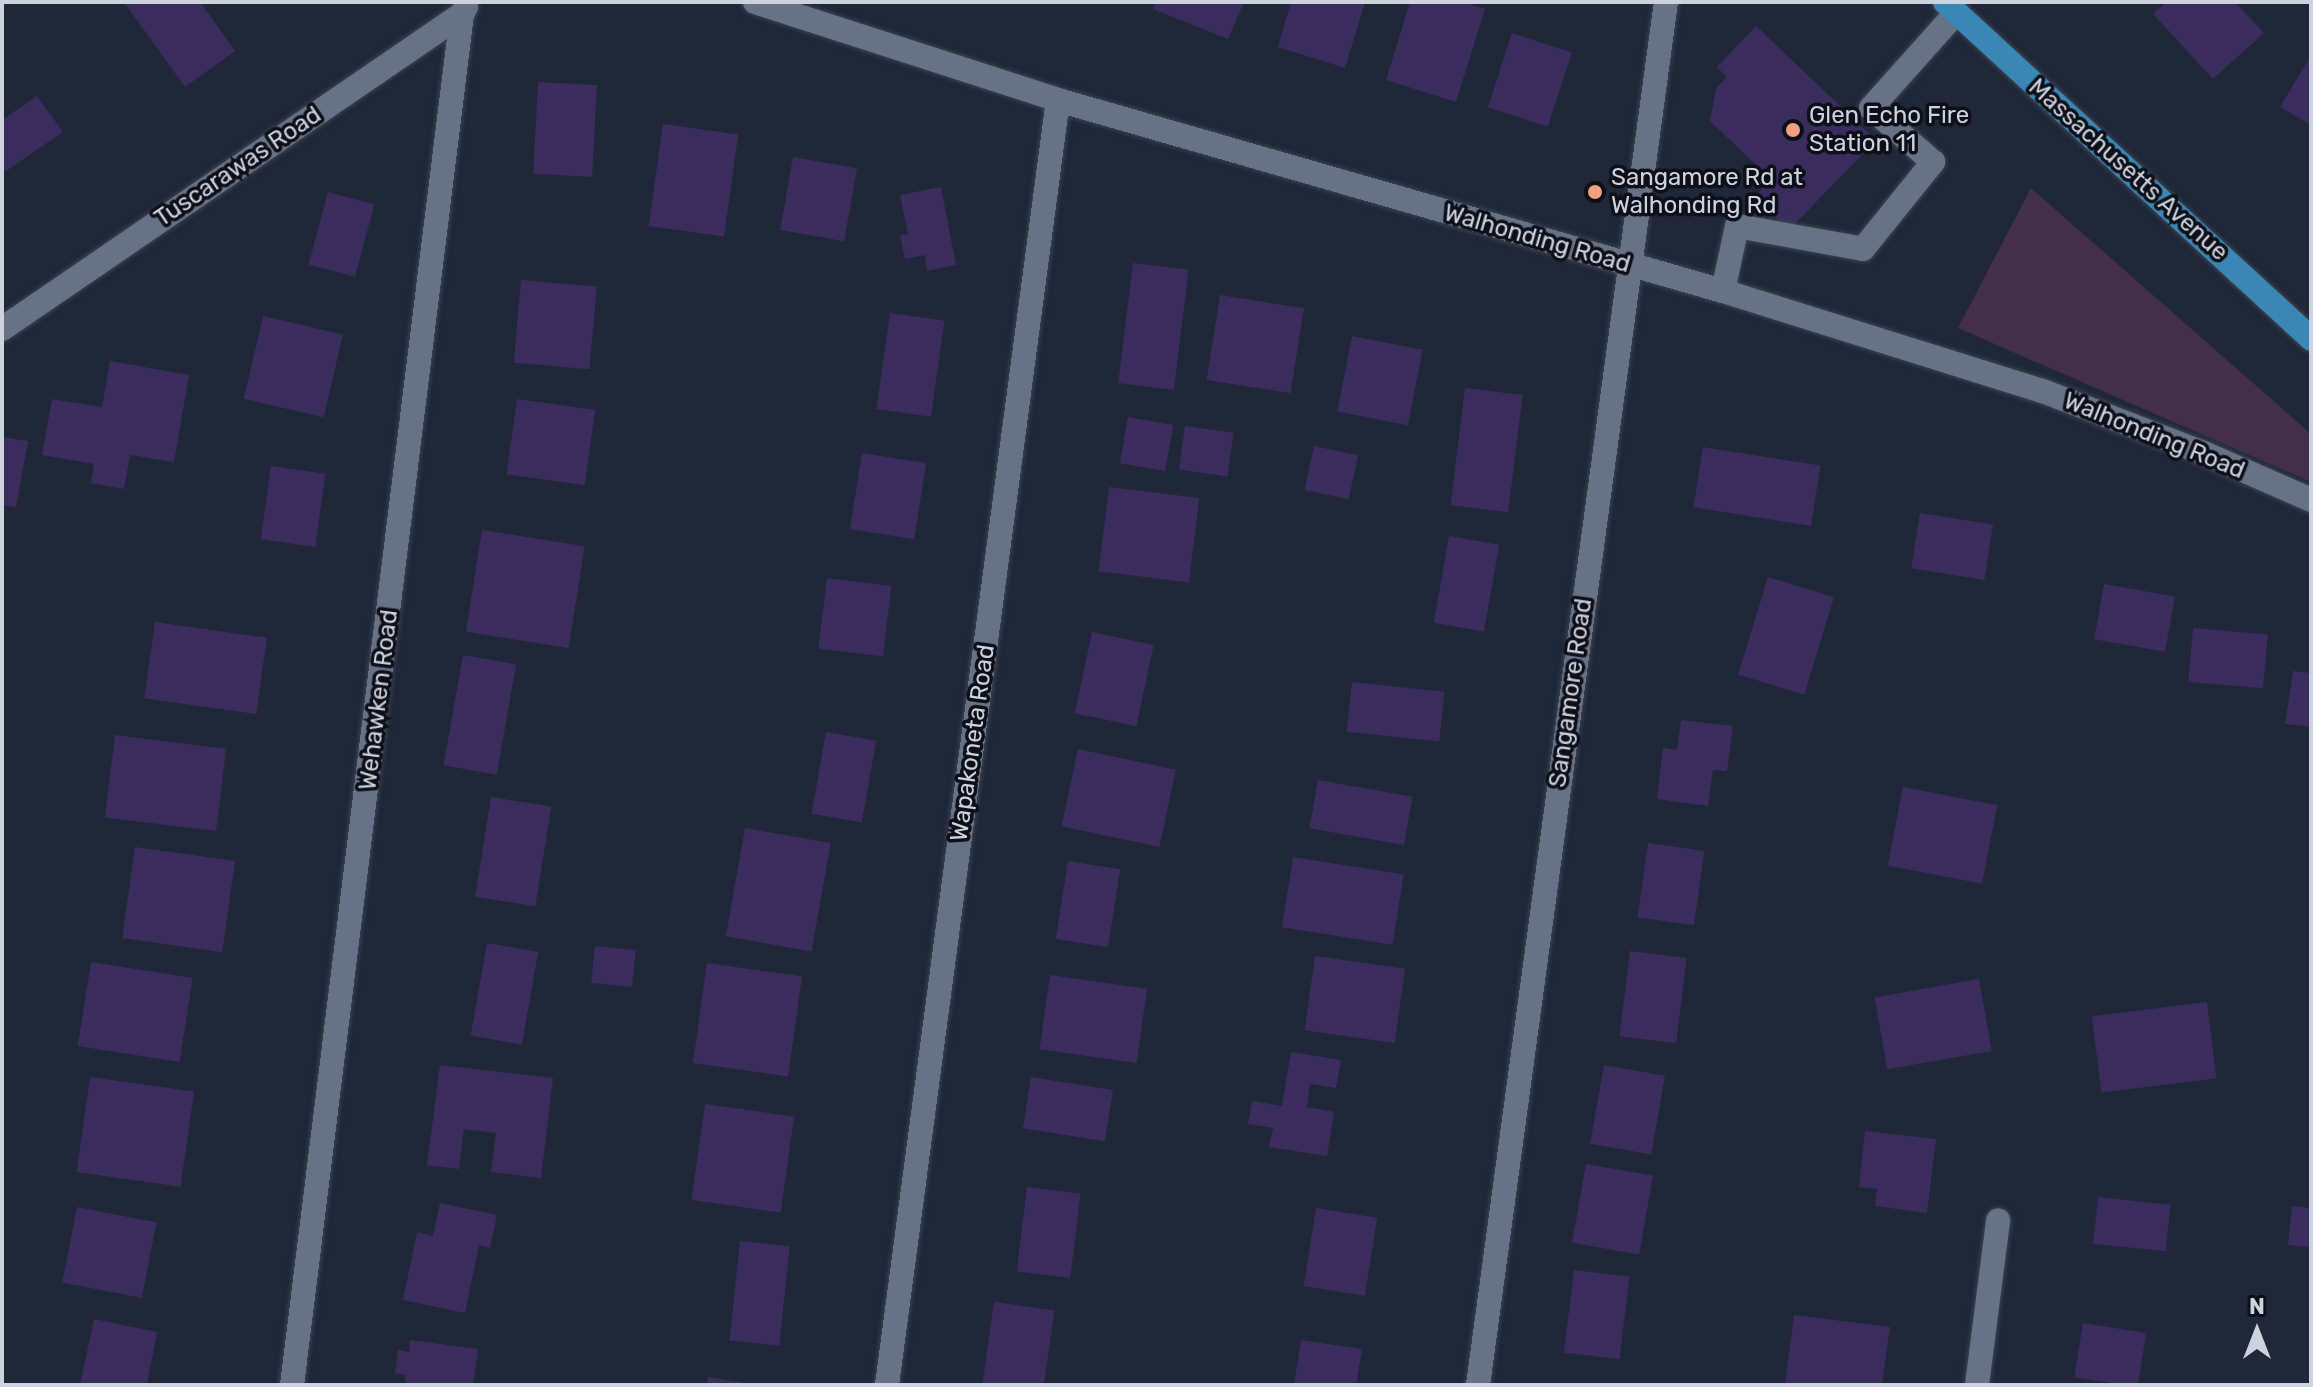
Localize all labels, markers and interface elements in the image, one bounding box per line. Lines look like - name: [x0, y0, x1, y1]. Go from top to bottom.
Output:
- street label: Massachusetts Avenue: [2022, 73, 2234, 267]
- street label: Tuscarawas Road: [149, 101, 327, 233]
- place label: Glen Echo Fire Station 11: [1809, 102, 1969, 158]
- marker: Glen Echo Fire Station 11: [1784, 121, 1802, 139]
- place label: Sangamore Rd at Walhonding Rd: [1611, 164, 1803, 220]
- marker: Sangamore Rd at Walhonding Rd: [1586, 183, 1604, 201]
- street label: Walhonding Road: [1441, 199, 1633, 279]
- street label: Walhonding Road: [2059, 387, 2249, 485]
- street label: Sangamore Road: [1543, 597, 1599, 789]
- street label: Wehawken Road: [354, 608, 404, 792]
- street label: Wapakoneta Road: [945, 643, 1001, 843]
- north arrow: [2217, 1291, 2297, 1371]
- text: N: [2249, 1293, 2265, 1320]

